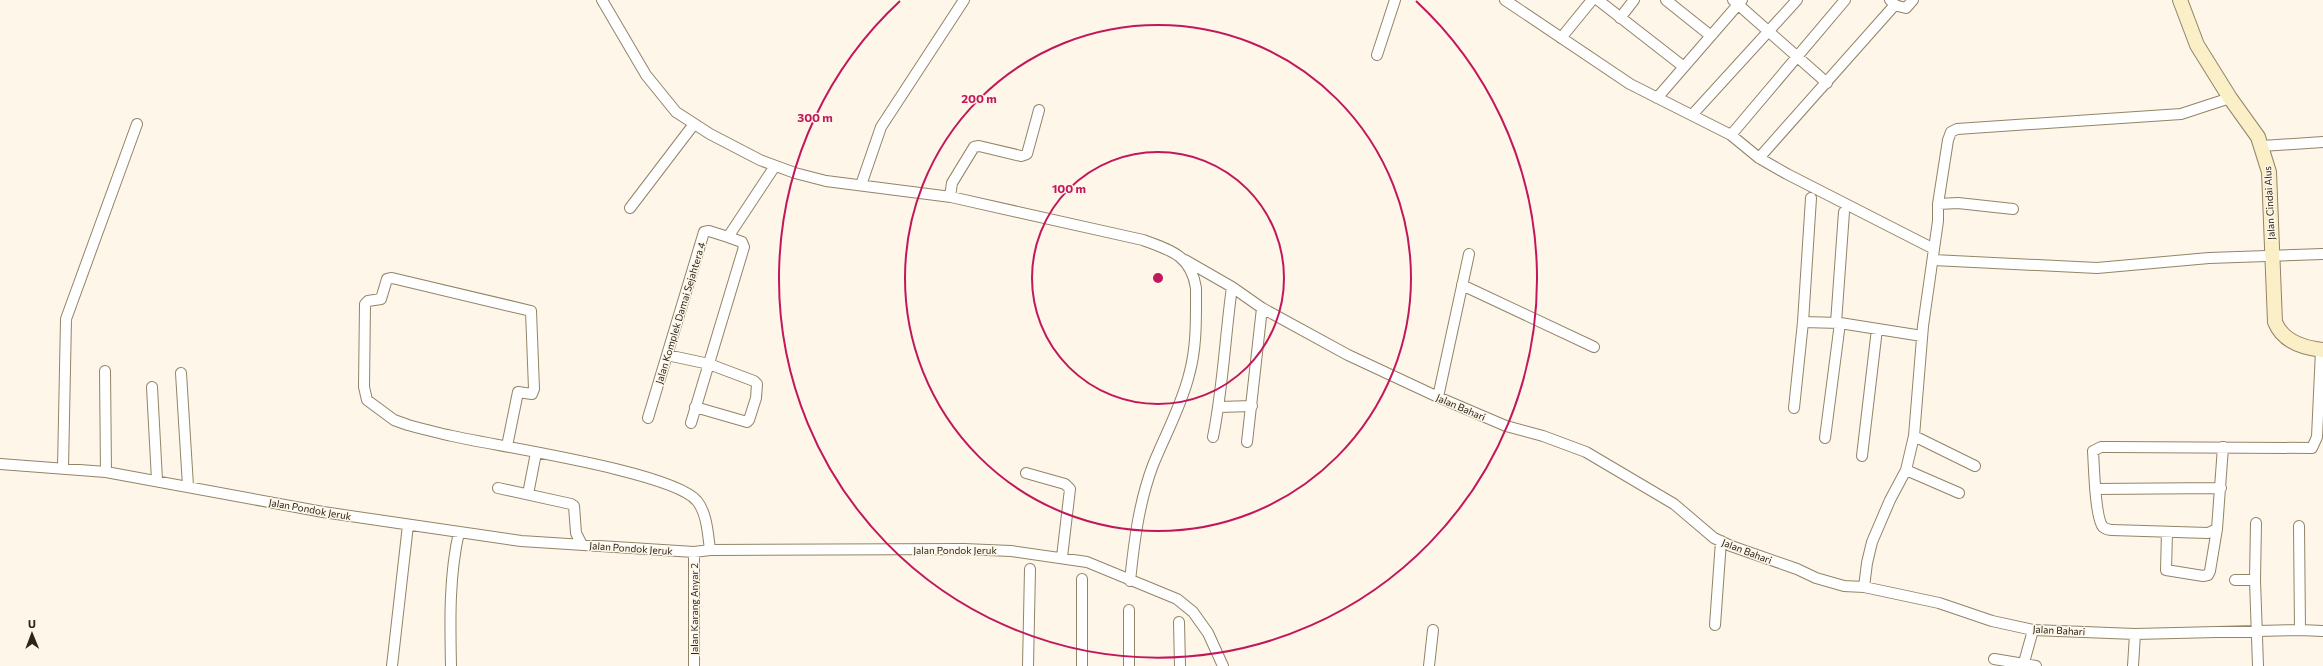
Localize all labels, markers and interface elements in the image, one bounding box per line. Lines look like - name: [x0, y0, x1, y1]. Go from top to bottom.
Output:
- text: 200 m: [961, 91, 997, 105]
- text: 300 m: [797, 110, 833, 124]
- street label: Jalan Cindai Alus: [2261, 165, 2277, 240]
- text: 100 m: [1052, 181, 1086, 195]
- street label: Jalan Komplek Damai Sejahtera 4: [653, 241, 707, 385]
- centre of rings: [1151, 271, 1165, 285]
- street label: Jalan Bahari: [1434, 391, 1488, 423]
- street label: Jalan Pondok Jeruk: [268, 496, 353, 522]
- street label: Jalan Bahari: [1720, 536, 1774, 566]
- street label: Jalan Pondok Jeruk: [589, 539, 674, 557]
- street label: Jalan Pondok Jeruk: [913, 544, 997, 556]
- street label: Jalan Karang Anyar 2: [688, 563, 700, 655]
- north arrow: [12, 614, 52, 654]
- text: U: [28, 617, 36, 630]
- street label: Jalan Bahari: [2032, 623, 2086, 637]

